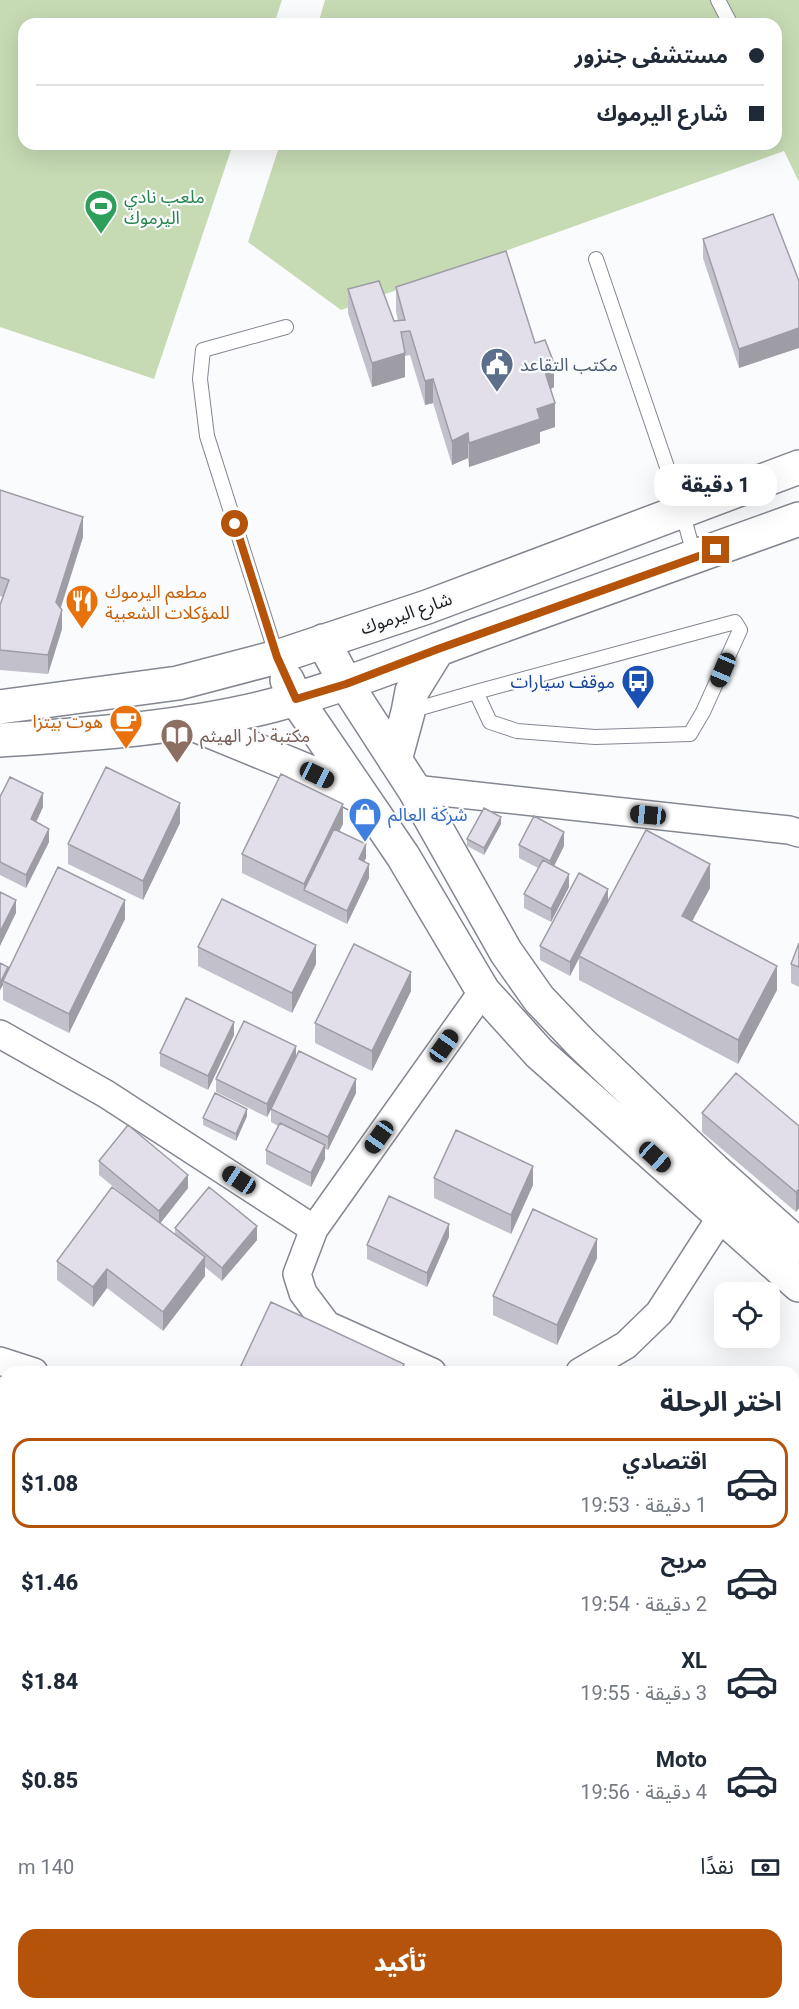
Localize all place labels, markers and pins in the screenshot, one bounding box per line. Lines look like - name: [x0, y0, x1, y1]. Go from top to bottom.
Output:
- place label: ملعب نادي اليرموك: [124, 186, 205, 229]
- sports icon: ملعب نادي اليرموك: [83, 188, 119, 235]
- public building icon: مكتب التقاعد: [479, 346, 515, 393]
- place label: مكتب التقاعد: [520, 354, 618, 375]
- place label: مطعم اليرموك للمؤكلات الشعبية: [105, 581, 230, 624]
- restaurant icon: مطعم اليرموك للمؤكلات الشعبية: [64, 583, 100, 630]
- bus stop icon: موقف سيارات: [620, 663, 656, 710]
- place label: موقف سيارات: [510, 671, 615, 693]
- cafe icon: هوت بيتزا: [108, 703, 144, 750]
- place label: هوت بيتزا: [33, 711, 103, 733]
- library icon: مكتبة دار الهيثم: [159, 717, 195, 764]
- place label: مكتبة دار الهيثم: [200, 725, 310, 749]
- shop icon: شركة العالم: [347, 796, 383, 843]
- place label: شركة العالم: [388, 804, 468, 828]

